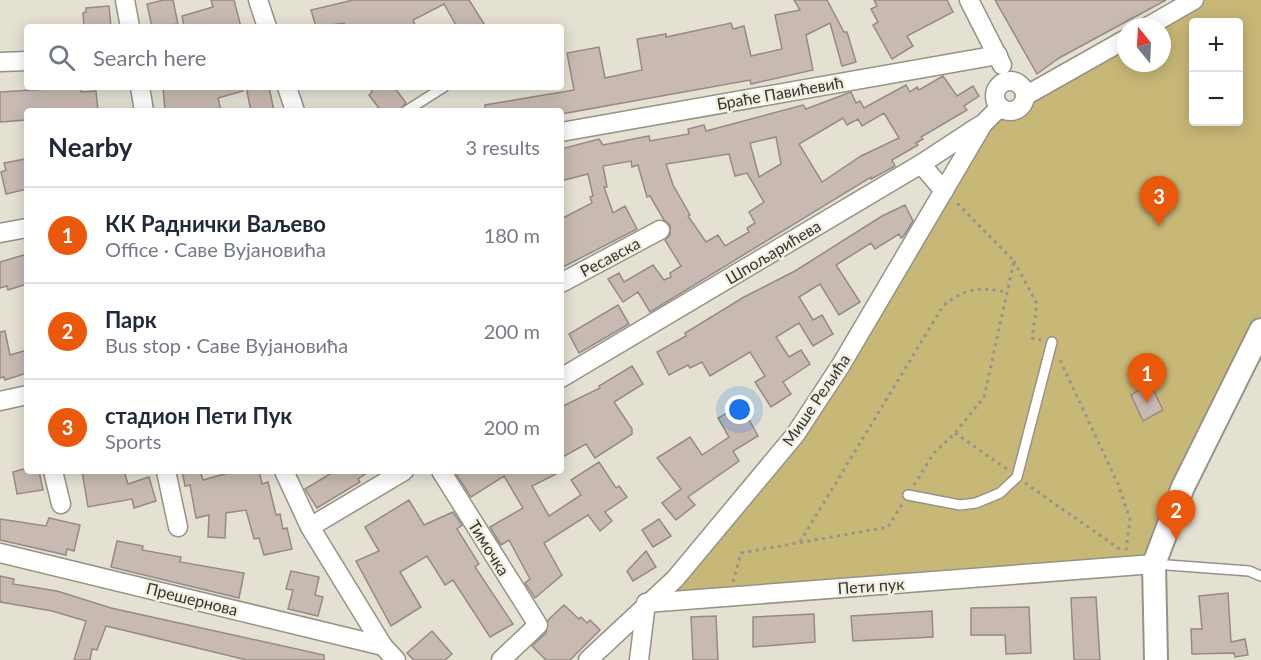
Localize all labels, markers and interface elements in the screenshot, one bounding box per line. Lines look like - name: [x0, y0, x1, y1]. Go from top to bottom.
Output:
- north arrow: [1117, 18, 1171, 72]
- map controls: [1189, 18, 1243, 126]
- button: +: [1189, 18, 1243, 72]
- search box: [24, 24, 564, 90]
- icon: search: [45, 41, 78, 74]
- text: Search here: [93, 44, 206, 71]
- street label: Браће Павићевић: [715, 72, 845, 113]
- button: −: [1189, 72, 1243, 126]
- text: Nearby: [48, 131, 133, 163]
- text: 3 results: [465, 135, 540, 159]
- pin: 3: [1140, 176, 1178, 226]
- text: КК Раднички Ваљево: [105, 210, 326, 237]
- street label: Шпољарићева: [722, 216, 824, 287]
- text: 1: [62, 223, 73, 247]
- text: 180 m: [484, 223, 540, 247]
- street label: Ресавска: [577, 233, 643, 280]
- text: Office · Саве Вујановића: [105, 237, 326, 261]
- text: Парк: [105, 306, 157, 333]
- text: 2: [62, 319, 73, 343]
- text: 200 m: [484, 319, 540, 343]
- text: Bus stop · Саве Вујановића: [105, 333, 348, 357]
- street label: Мише Рељића: [778, 350, 853, 449]
- pin: 1: [1128, 354, 1166, 403]
- your location: [725, 395, 754, 424]
- text: стадион Пети Пук: [105, 402, 292, 429]
- text: 3: [62, 415, 73, 439]
- text: 200 m: [484, 415, 540, 439]
- text: Sports: [105, 429, 161, 453]
- pin: 2: [1156, 490, 1196, 540]
- street label: Тимочка: [465, 517, 514, 579]
- street label: Пети пук: [837, 574, 906, 597]
- street label: Прешернова: [144, 578, 240, 619]

